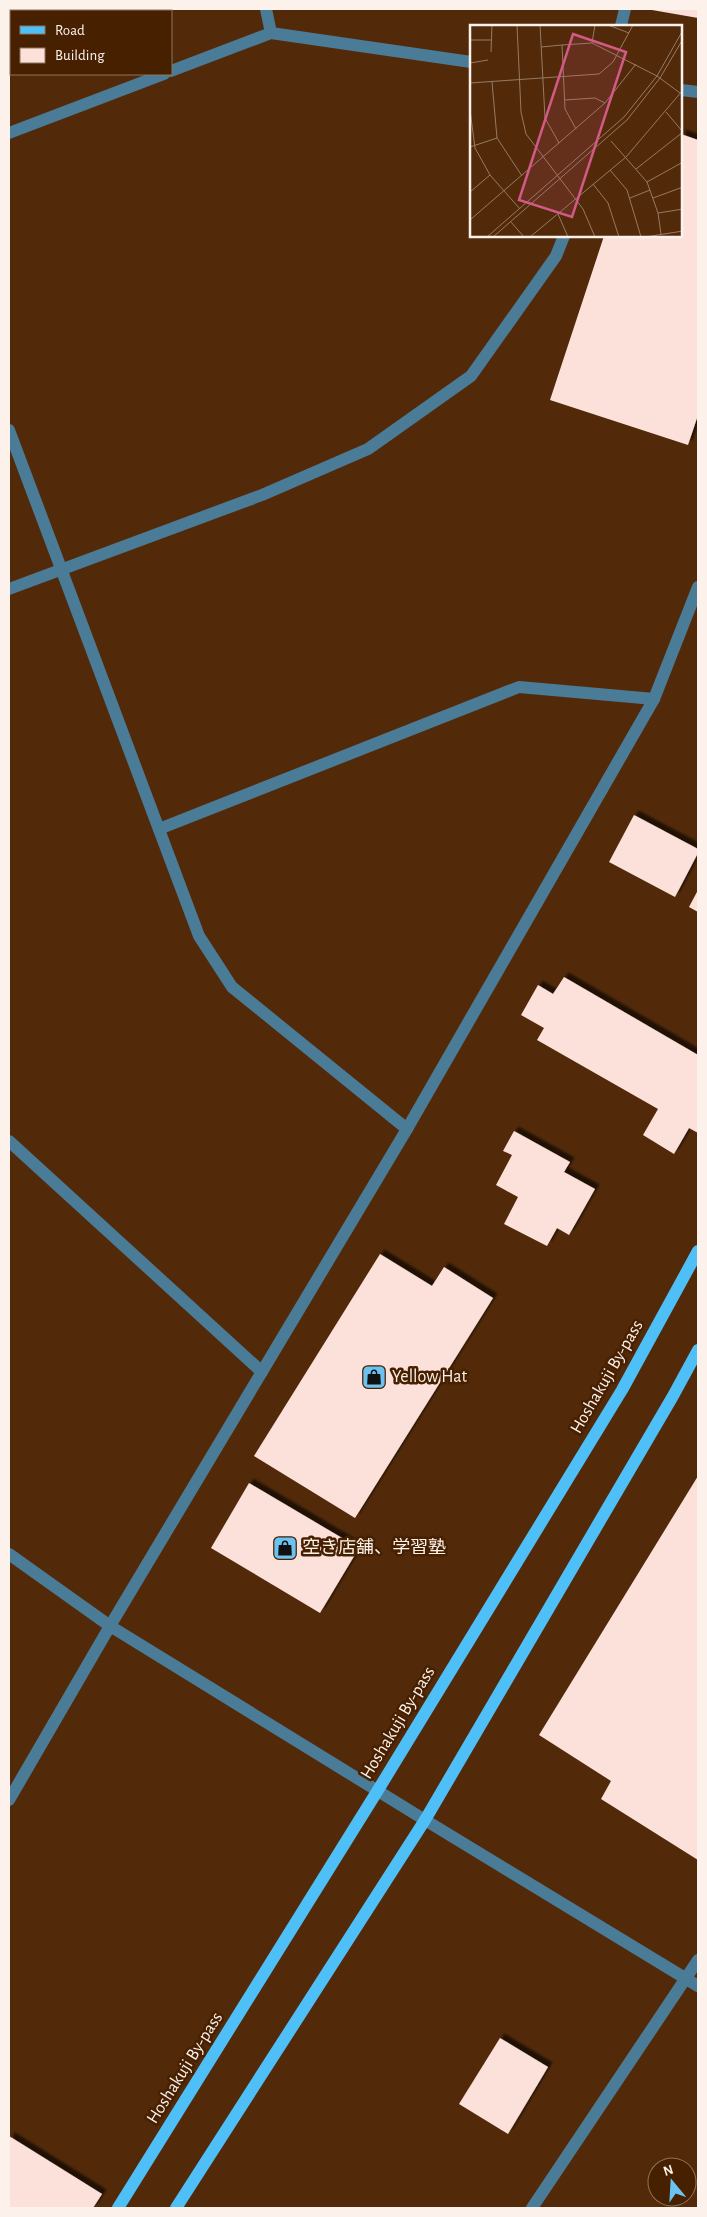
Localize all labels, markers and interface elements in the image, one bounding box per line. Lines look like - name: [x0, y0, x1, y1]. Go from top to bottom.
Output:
- legend: [10, 10, 172, 75]
- text: Road: [55, 23, 85, 38]
- inset map: [470, 25, 682, 238]
- text: Building: [55, 48, 105, 63]
- street label: Hoshakuji By-pass: [567, 1317, 647, 1437]
- shop icon: Yellow Hat: [361, 1364, 387, 1390]
- place label: Yellow Hat: [392, 1368, 467, 1386]
- shop icon: 空き店舗、学習塾: [272, 1535, 298, 1561]
- place label: 空き店舗、学習塾: [302, 1537, 446, 1557]
- street label: Hoshakuji By-pass: [357, 1664, 439, 1782]
- street label: Hoshakuji By-pass: [144, 2009, 226, 2127]
- north arrow: [647, 2157, 697, 2207]
- text: N: [661, 2162, 675, 2179]

